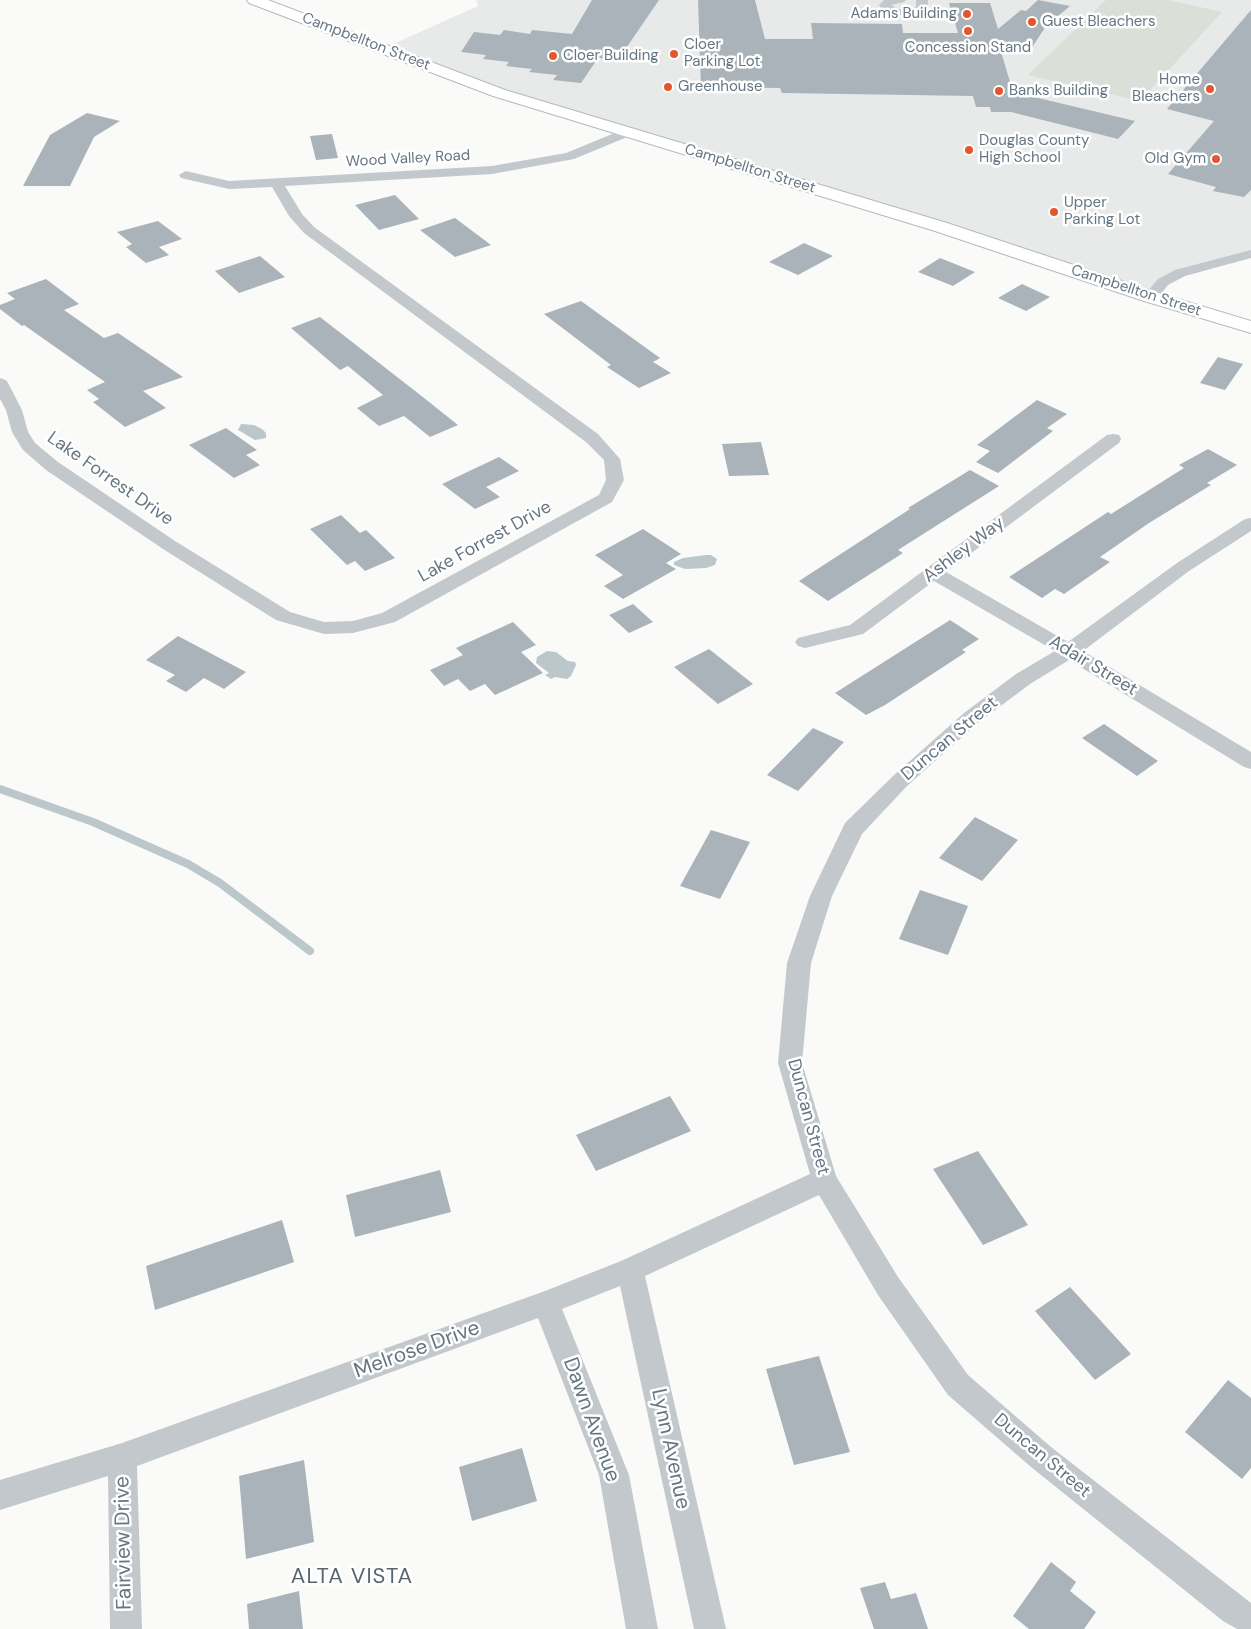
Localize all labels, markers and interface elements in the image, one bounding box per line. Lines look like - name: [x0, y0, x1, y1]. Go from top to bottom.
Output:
- place label: Adams Building: [850, 5, 957, 23]
- marker: Adams Building: [961, 8, 973, 20]
- street label: Campbellton Street: [299, 9, 433, 75]
- place label: Guest Bleachers: [1042, 13, 1155, 31]
- marker: Guest Bleachers: [1026, 16, 1038, 28]
- marker: Concession Stand: [962, 25, 974, 37]
- place label: Cloer Parking Lot: [684, 36, 760, 71]
- place label: Concession Stand: [905, 39, 1031, 57]
- place label: Cloer Building: [563, 47, 659, 65]
- marker: Cloer Parking Lot: [668, 48, 680, 60]
- marker: Cloer Building: [547, 50, 559, 62]
- place label: Home Bleachers: [1132, 71, 1200, 106]
- place label: Greenhouse: [678, 78, 762, 96]
- marker: Greenhouse: [662, 81, 674, 93]
- place label: Banks Building: [1009, 82, 1108, 100]
- marker: Home Bleachers: [1204, 83, 1216, 95]
- marker: Banks Building: [993, 85, 1005, 97]
- place label: Douglas County High School: [979, 132, 1089, 167]
- street label: Campbellton Street: [682, 141, 818, 197]
- marker: Douglas County High School: [963, 144, 975, 156]
- street label: Wood Valley Road: [345, 147, 471, 171]
- place label: Old Gym: [1145, 150, 1206, 168]
- marker: Old Gym: [1210, 153, 1222, 165]
- place label: Upper Parking Lot: [1064, 194, 1140, 229]
- marker: Upper Parking Lot: [1048, 206, 1060, 218]
- street label: Campbellton Street: [1069, 261, 1203, 321]
- street label: Lake Forrest Drive: [43, 427, 177, 531]
- street label: Lake Forrest Drive: [415, 496, 555, 588]
- street label: Ashley Way: [919, 512, 1009, 588]
- street label: Adair Street: [1045, 631, 1141, 701]
- street label: Duncan Street: [897, 692, 1003, 786]
- street label: Duncan Street: [782, 1057, 834, 1177]
- street label: Melrose Drive: [351, 1316, 483, 1384]
- street label: Dawn Avenue: [557, 1354, 625, 1486]
- street label: Lynn Avenue: [645, 1386, 695, 1512]
- street label: Duncan Street: [989, 1409, 1095, 1503]
- street label: Fairview Drive: [110, 1476, 138, 1610]
- district label: ALTA VISTA: [290, 1564, 414, 1590]

